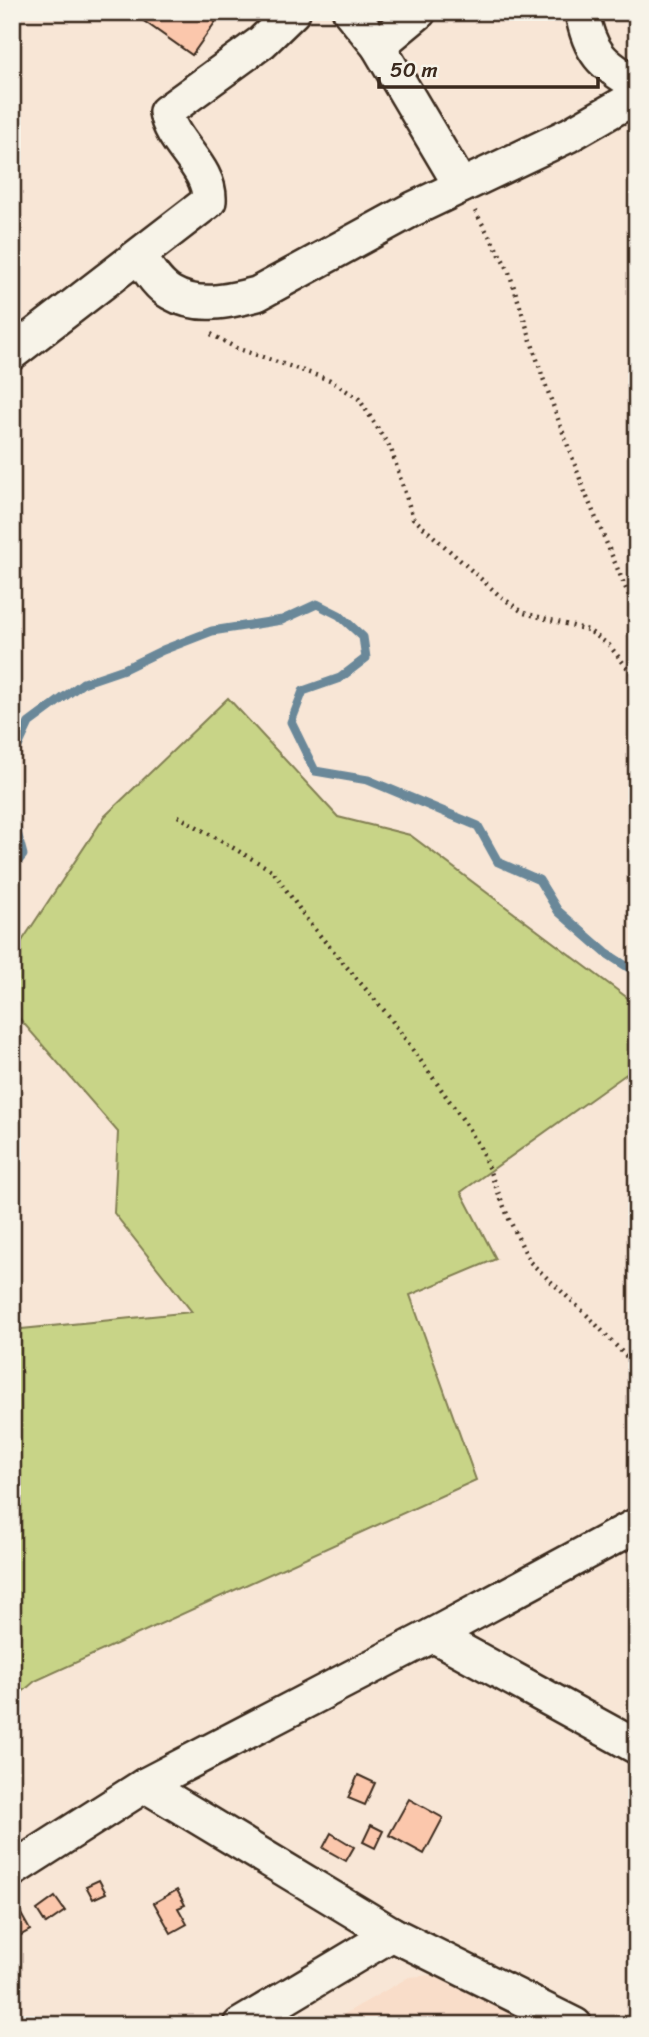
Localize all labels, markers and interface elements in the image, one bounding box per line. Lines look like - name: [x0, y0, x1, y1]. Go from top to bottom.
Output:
- scale bar: [379, 46, 598, 90]
- text: 50 m: [390, 51, 438, 89]

